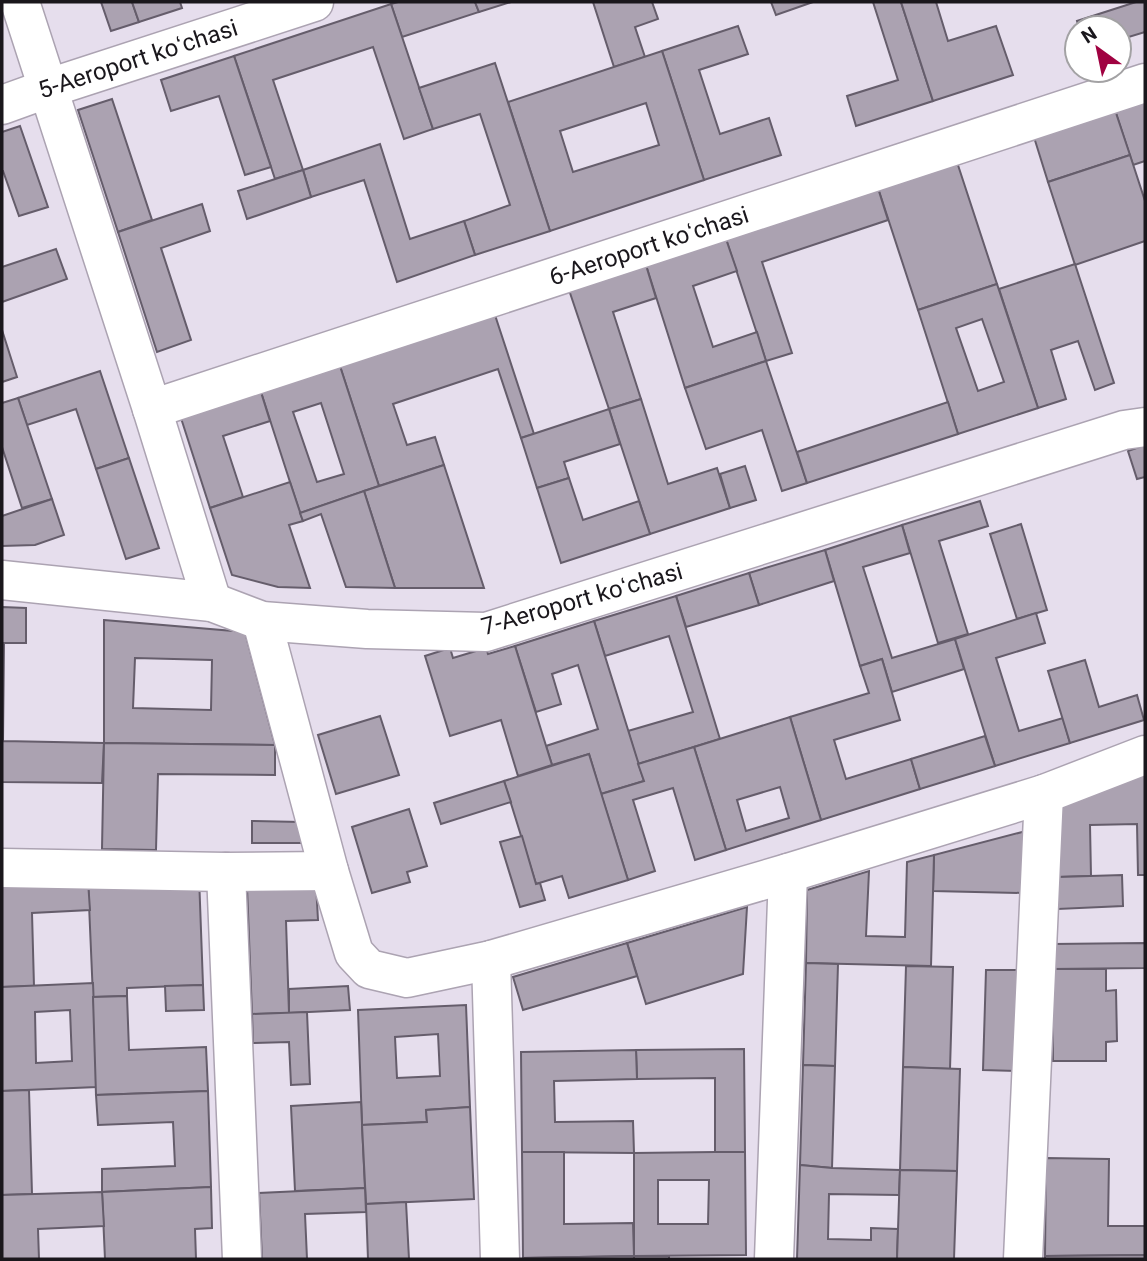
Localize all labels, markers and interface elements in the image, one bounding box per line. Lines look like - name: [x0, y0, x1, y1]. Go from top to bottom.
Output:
- street label: 5-Aeroport koʻchasi: [35, 14, 241, 104]
- north arrow: [1063, 14, 1133, 84]
- text: N: [1077, 22, 1101, 48]
- street label: 6-Aeroport koʻchasi: [546, 201, 752, 291]
- street label: 7-Aeroport koʻchasi: [478, 557, 686, 641]

